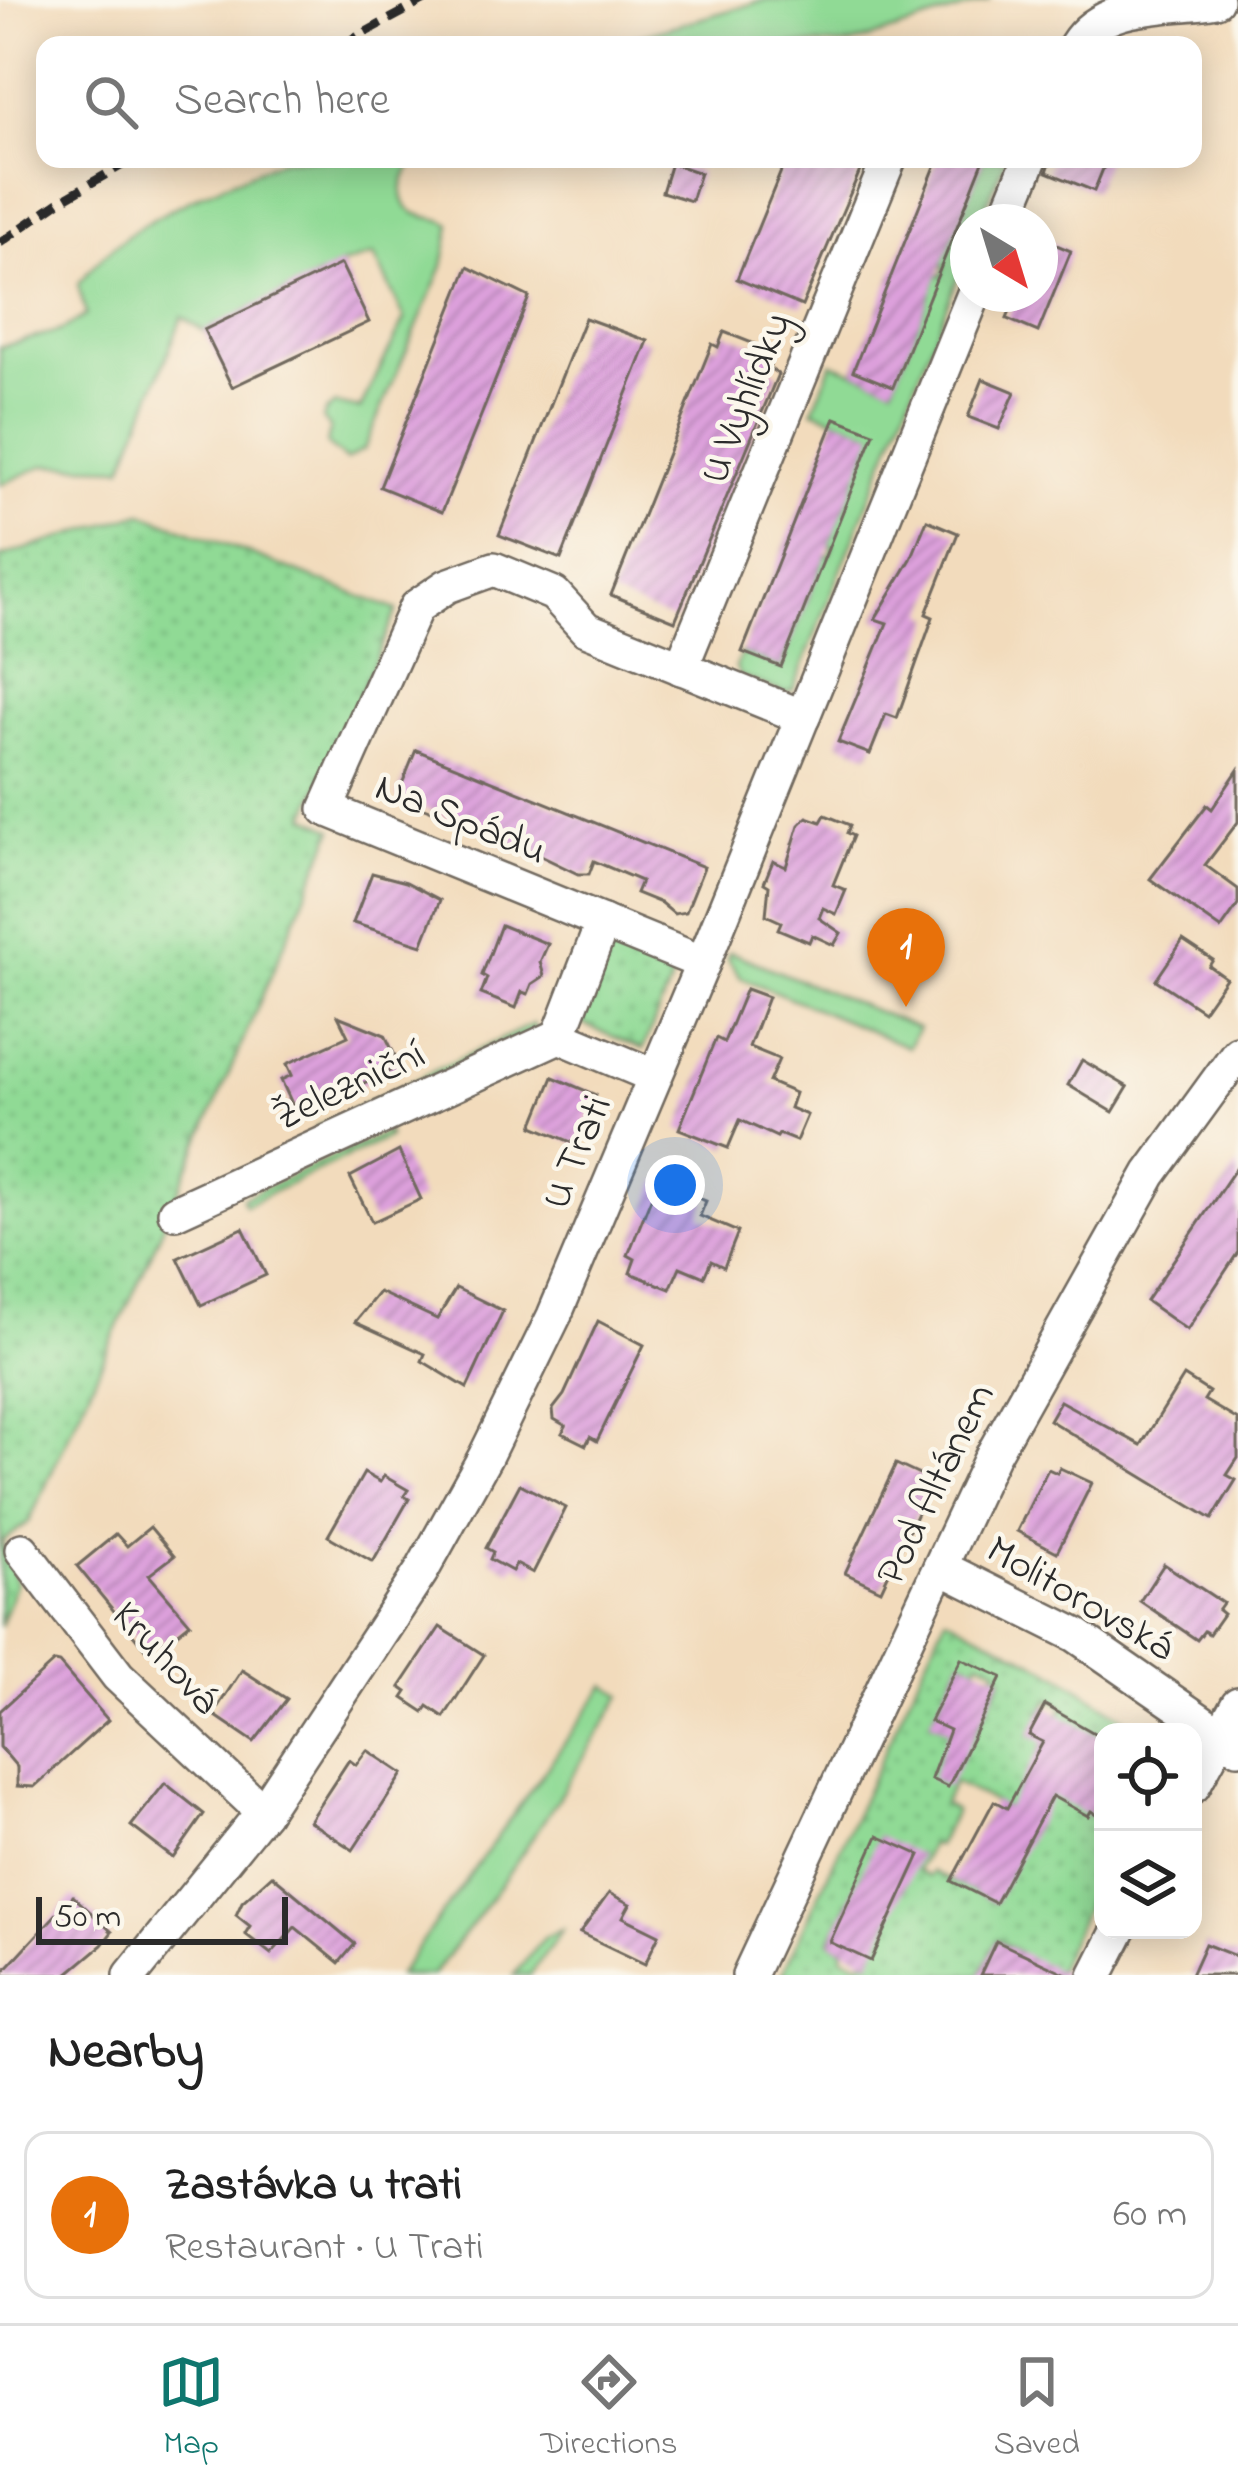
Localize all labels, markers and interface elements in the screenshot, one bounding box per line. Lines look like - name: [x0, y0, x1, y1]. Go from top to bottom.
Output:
- search box: [36, 36, 1202, 168]
- icon: search: [78, 69, 144, 135]
- text: Search here: [174, 69, 390, 135]
- north arrow: [950, 204, 1058, 312]
- street label: U Vyhlídky: [685, 304, 809, 494]
- street label: Na Spádu: [365, 758, 555, 882]
- pin: 1: [867, 908, 945, 1007]
- street label: Železniční: [264, 1025, 436, 1149]
- street label: U Trati: [527, 1086, 629, 1219]
- your location: [645, 1155, 705, 1215]
- street label: Pod Altánem: [862, 1374, 1012, 1596]
- street label: Molitorovská: [974, 1521, 1185, 1678]
- street label: Kruhová: [96, 1588, 234, 1730]
- map controls: [1094, 1723, 1202, 1939]
- button: locate: [1094, 1723, 1202, 1831]
- button: layers: [1094, 1831, 1202, 1939]
- scale bar: [36, 1891, 288, 1944]
- text: 50 m: [54, 1894, 121, 1942]
- text: Nearby: [48, 2016, 204, 2091]
- text: Zastávka u trati: [165, 2154, 462, 2220]
- text: 1: [84, 2187, 96, 2244]
- text: 60 m: [1113, 2187, 1187, 2244]
- text: Restaurant · U Trati: [165, 2220, 484, 2277]
- tab: Map: [158, 2349, 224, 2469]
- tab: Directions: [540, 2349, 677, 2469]
- tab: Saved: [994, 2349, 1080, 2469]

